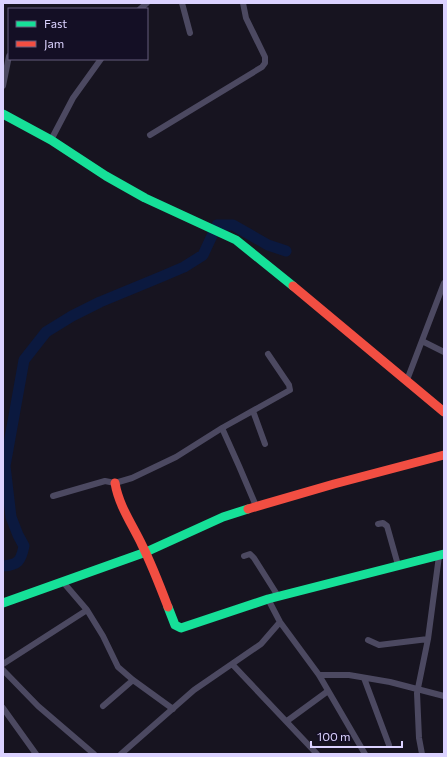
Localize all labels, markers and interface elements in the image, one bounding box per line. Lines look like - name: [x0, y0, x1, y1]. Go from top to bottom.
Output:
- legend: [8, 8, 148, 60]
- text: Fast: [44, 16, 67, 30]
- text: Jam: [44, 36, 64, 51]
- scale bar: [311, 723, 402, 749]
- text: 100 m: [317, 729, 351, 743]

